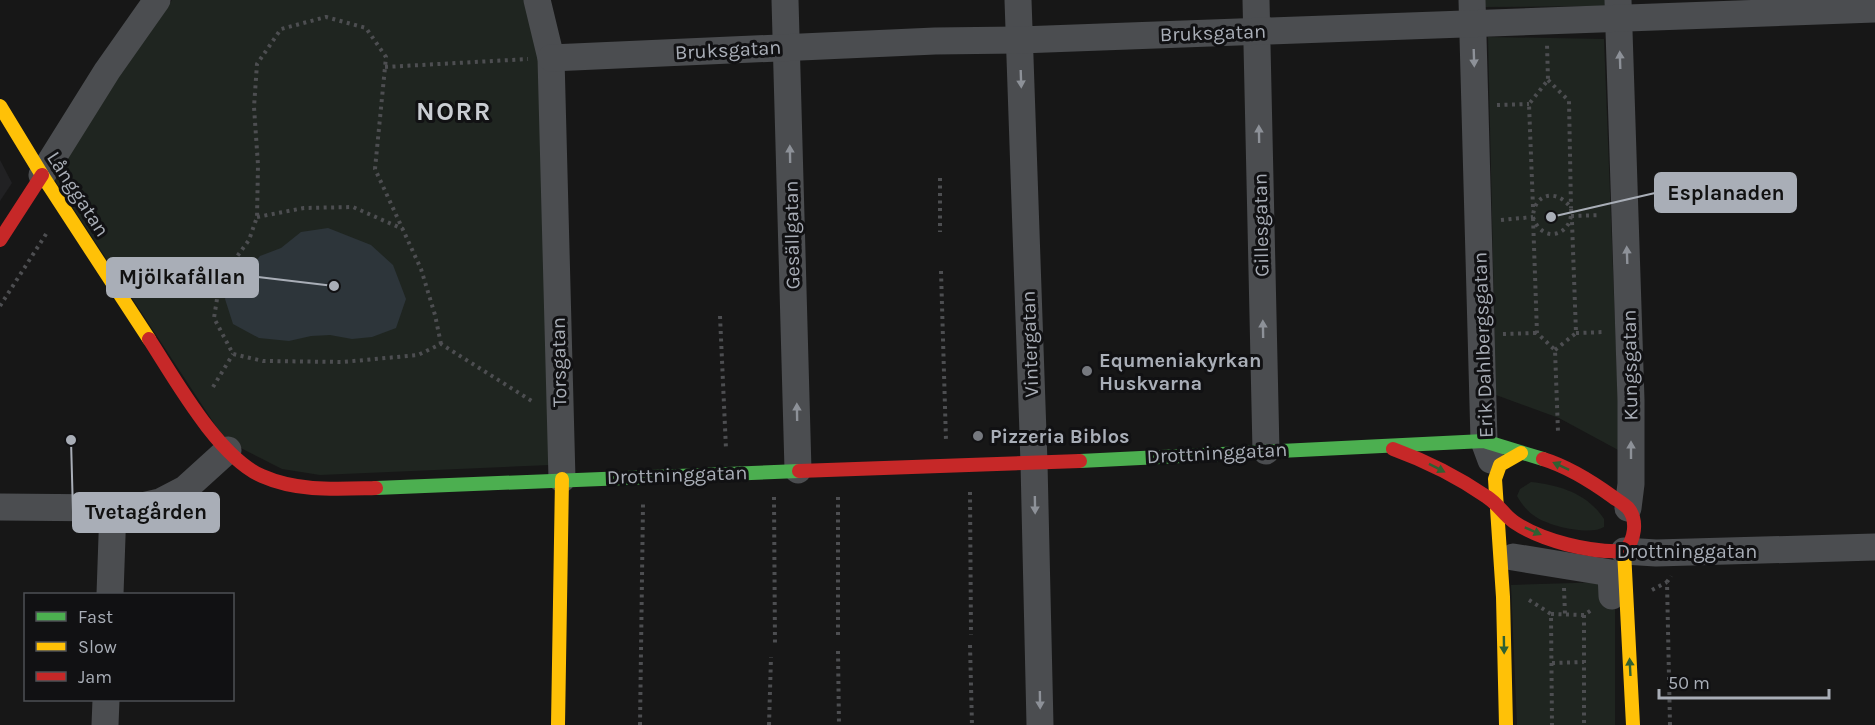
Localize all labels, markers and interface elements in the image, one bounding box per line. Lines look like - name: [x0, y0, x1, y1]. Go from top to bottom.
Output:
- street label: Bruksgatan: [1159, 20, 1267, 46]
- street label: Bruksgatan: [674, 36, 782, 64]
- one-way arrow: [1469, 49, 1478, 68]
- one-way arrow: [1615, 51, 1625, 70]
- one-way arrow: [1017, 70, 1026, 89]
- district label: NORR: [416, 96, 492, 127]
- one-way arrow: [1254, 125, 1264, 144]
- one-way arrow: [785, 144, 795, 163]
- street label: Långgatan: [42, 147, 114, 241]
- street label: Gillesgatan: [1249, 173, 1273, 277]
- callout: Esplanaden: [1655, 173, 1796, 212]
- street label: Gesällgatan: [780, 180, 804, 290]
- text: Esplanaden: [1667, 181, 1785, 205]
- one-way arrow: [1622, 246, 1631, 265]
- street label: Erik Dahlbergsgatan: [1468, 252, 1498, 438]
- callout: Mjölkafållan: [107, 258, 258, 297]
- text: Mjölkafållan: [119, 265, 245, 289]
- street label: Vintergatan: [1017, 290, 1043, 398]
- street label: Kungsgatan: [1618, 309, 1642, 421]
- street label: Torsgatan: [547, 317, 571, 407]
- one-way arrow: [1259, 320, 1268, 339]
- place label: Equmeniakyrkan Huskvarna: [1099, 349, 1261, 395]
- marker: Equmeniakyrkan Huskvarna: [1080, 364, 1094, 378]
- one-way arrow: [792, 402, 801, 421]
- place label: Pizzeria Biblos: [990, 425, 1130, 448]
- marker: Pizzeria Biblos: [971, 429, 985, 443]
- street label: Drottninggatan: [1146, 438, 1288, 468]
- one-way arrow: [1626, 440, 1636, 459]
- street label: Drottninggatan: [606, 461, 748, 489]
- one-way arrow: [1553, 462, 1570, 471]
- one-way arrow: [1429, 463, 1446, 473]
- callout: Tvetagården: [73, 493, 219, 532]
- one-way arrow: [1031, 496, 1040, 515]
- text: Tvetagården: [85, 500, 207, 524]
- one-way arrow: [1525, 526, 1543, 536]
- street label: Drottninggatan: [1617, 540, 1757, 563]
- legend: [24, 593, 234, 701]
- text: Fast: [78, 606, 113, 628]
- text: Slow: [78, 636, 117, 658]
- one-way arrow: [1500, 636, 1509, 655]
- one-way arrow: [1625, 657, 1634, 676]
- scale bar: [1659, 662, 1828, 700]
- text: Jam: [78, 666, 112, 688]
- text: 50 m: [1668, 672, 1710, 694]
- one-way arrow: [1035, 691, 1044, 710]

